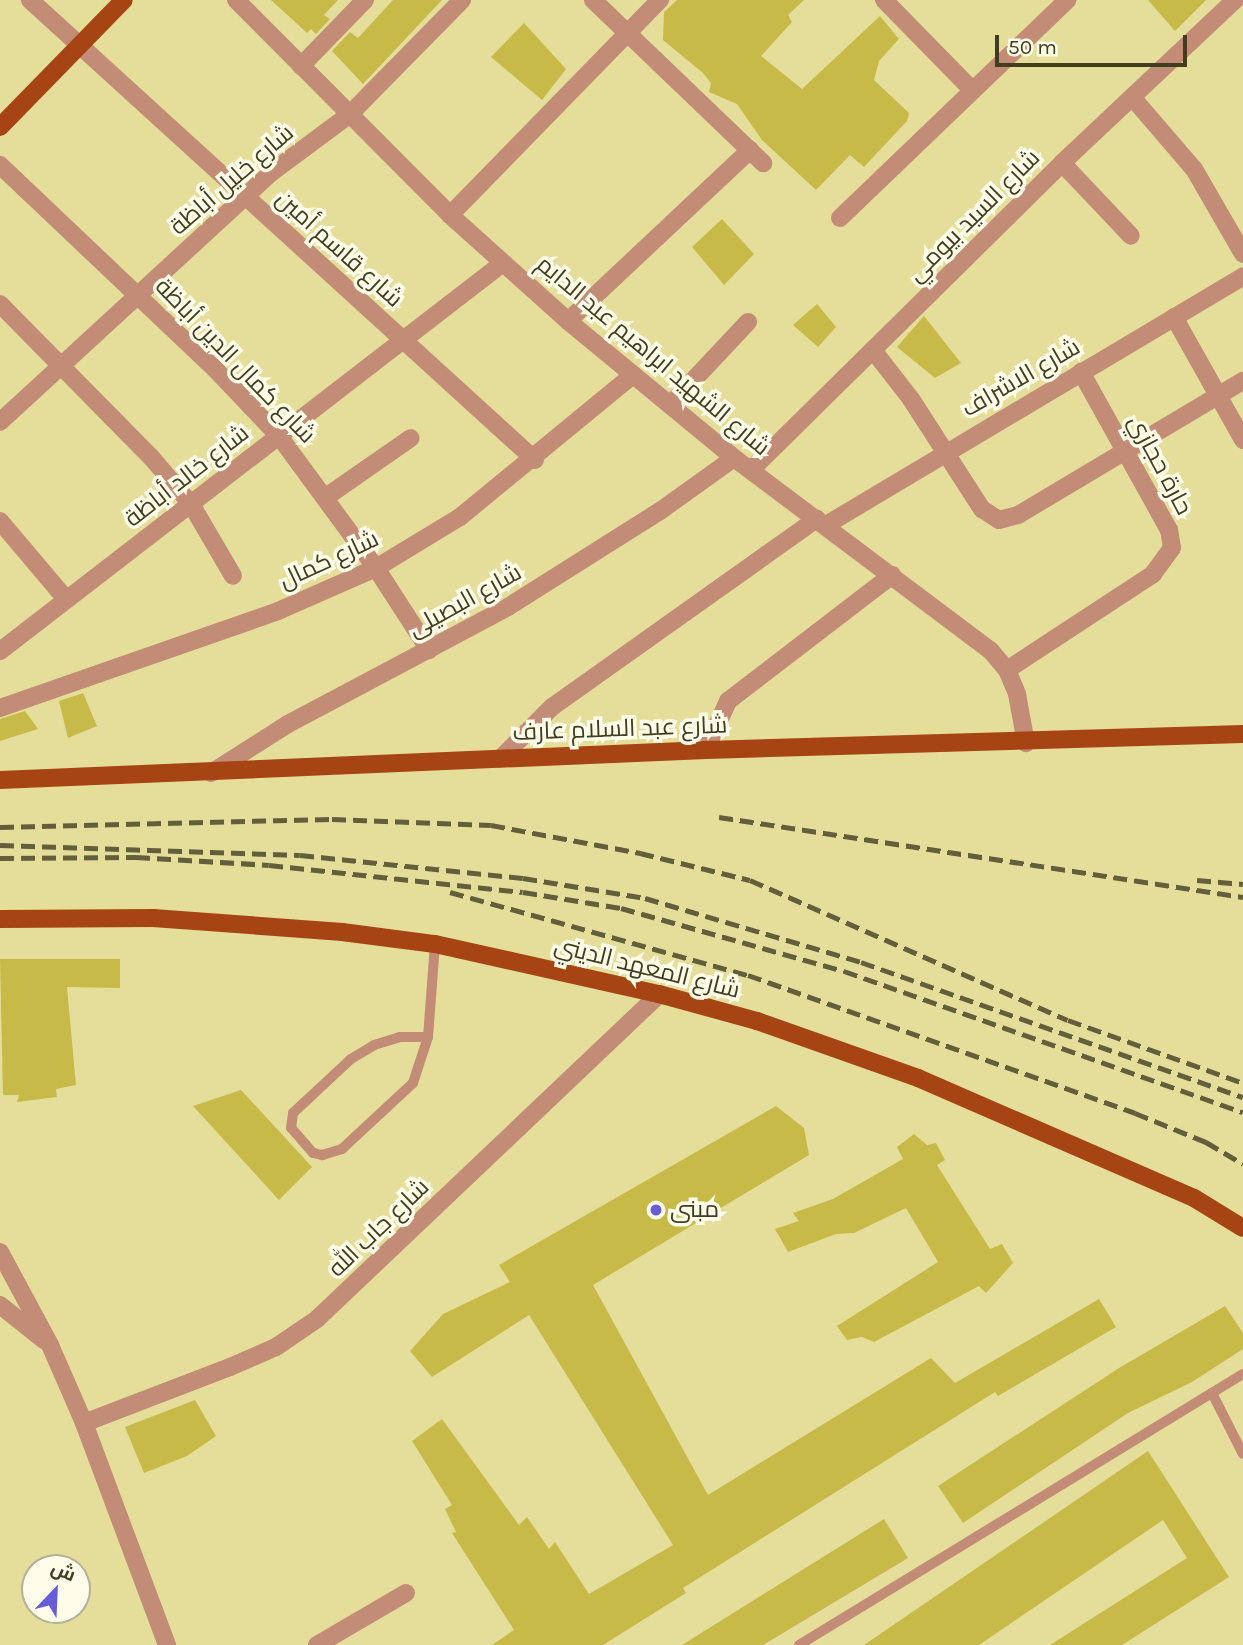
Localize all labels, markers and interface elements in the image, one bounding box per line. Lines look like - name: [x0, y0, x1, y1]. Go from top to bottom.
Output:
- scale bar: [998, 21, 1190, 65]
- text: 50 m: [1008, 35, 1057, 59]
- street label: شارع خليل أباظة: [164, 119, 300, 241]
- street label: شارع السيد بيومي: [902, 144, 1046, 288]
- street label: شارع قاسم أمين: [270, 184, 408, 314]
- street label: شارع الشهيد ابراهيم عبد الدايم: [530, 250, 776, 462]
- street label: شارع كمال الدين أباظة: [149, 272, 321, 450]
- street label: شارع الاشراف: [957, 333, 1085, 423]
- street label: حارة حجازي: [1122, 410, 1198, 520]
- street label: شارع خالد أباظة: [119, 419, 255, 533]
- street label: شارع كمال: [275, 524, 383, 596]
- street label: شارع البصيلى: [403, 558, 527, 644]
- street label: شارع عبد السلام عارف: [512, 711, 728, 747]
- street label: شارع المعهد الديني: [551, 931, 743, 1005]
- street label: شارع جاب الله: [323, 1173, 435, 1283]
- place label: مبنى: [670, 1196, 719, 1224]
- marker: مبنى: [648, 1202, 664, 1218]
- north arrow: [21, 1554, 91, 1624]
- text: ش: [48, 1557, 79, 1586]

